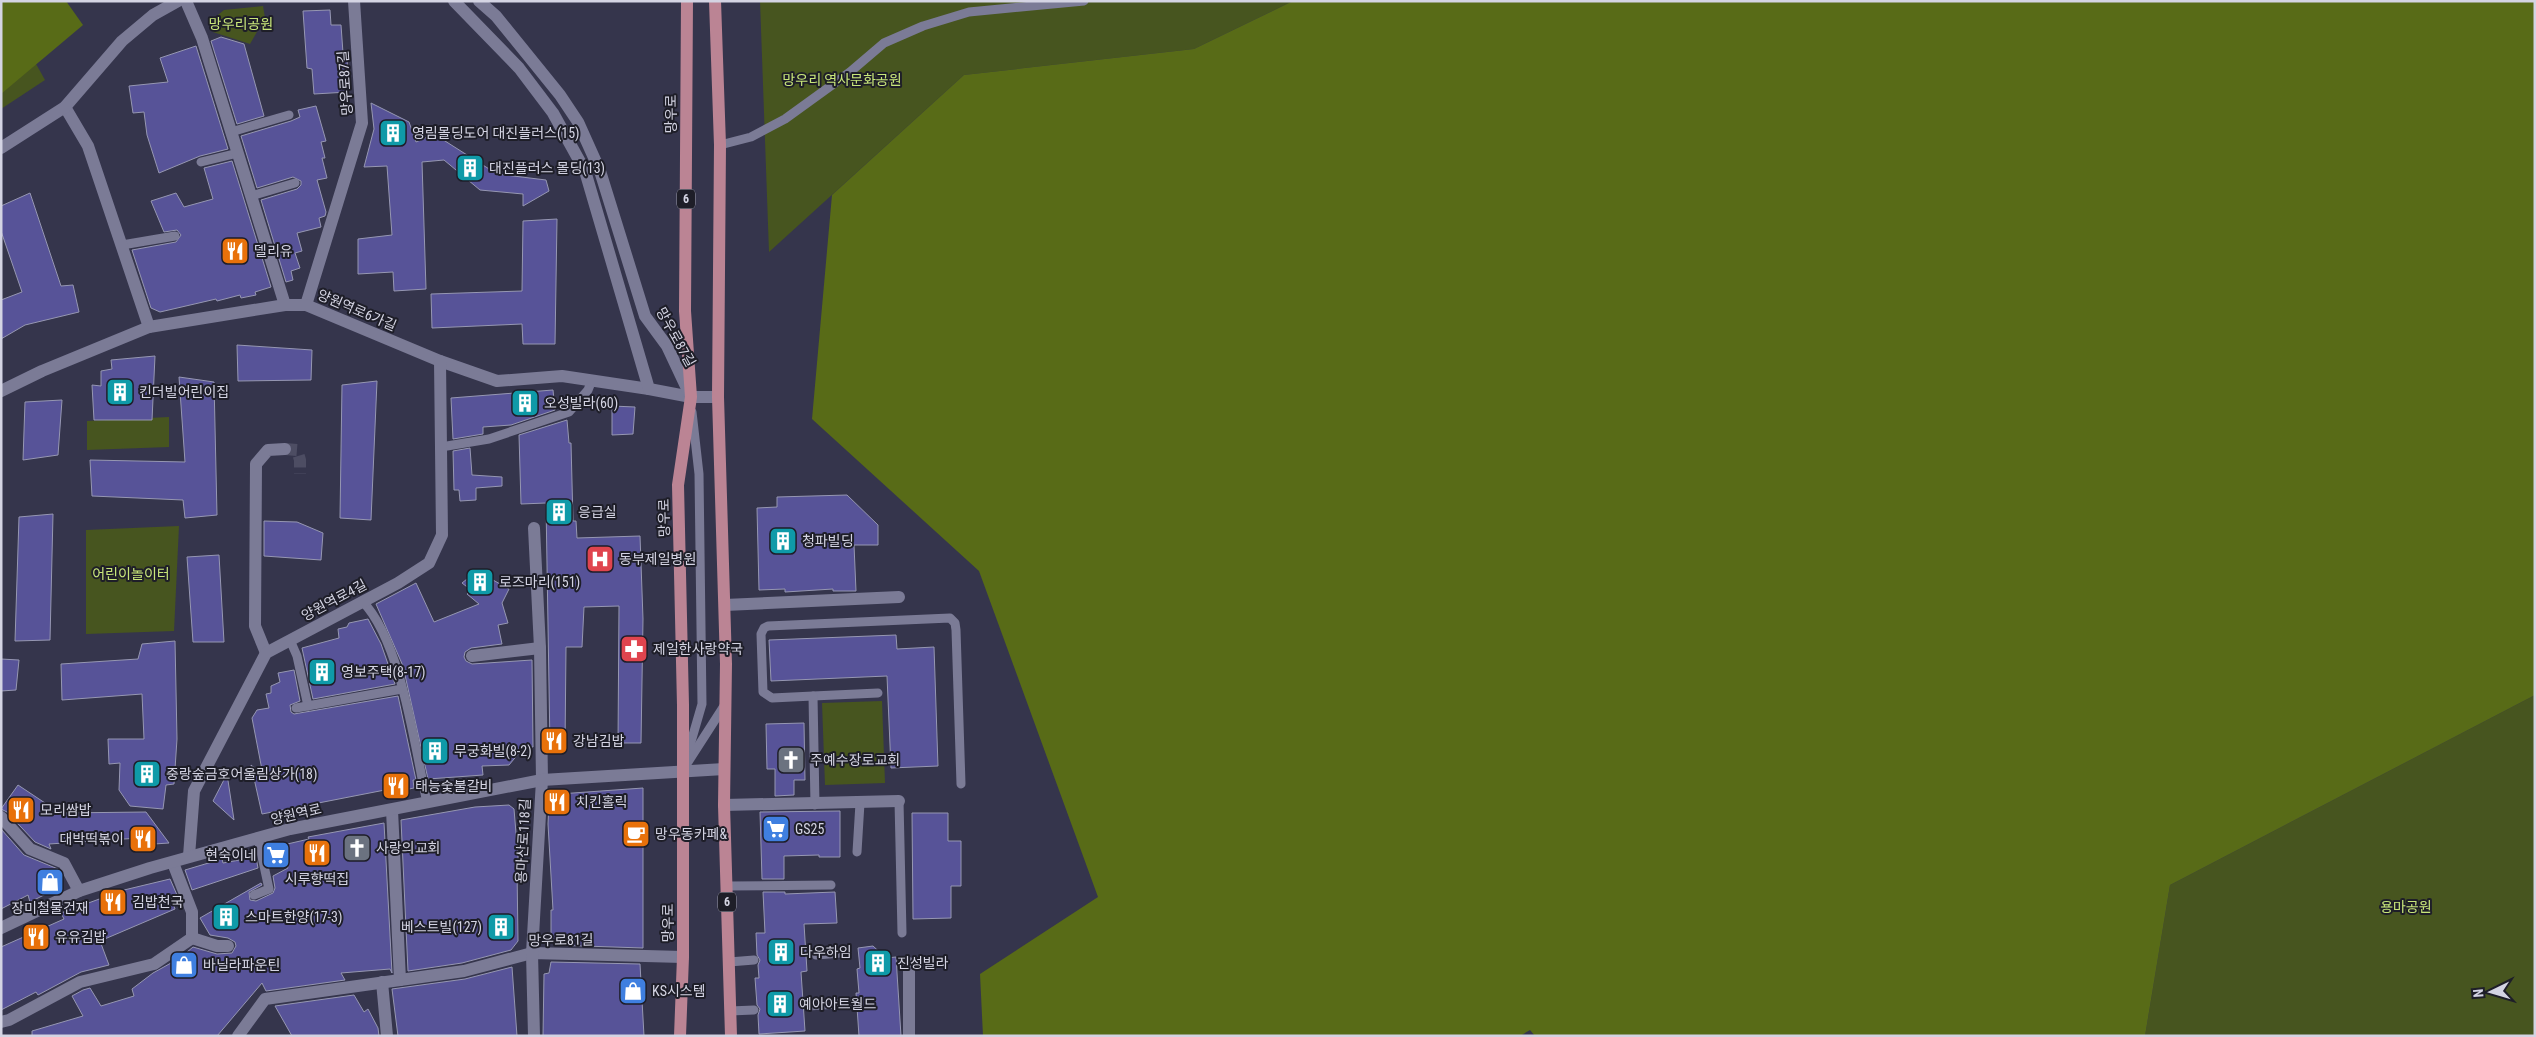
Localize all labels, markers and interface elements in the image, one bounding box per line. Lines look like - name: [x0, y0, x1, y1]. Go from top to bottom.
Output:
- park label: 망우리공원: [209, 16, 273, 32]
- street label: 망우로87길: [335, 50, 355, 116]
- park label: 망우리 역사문화공원: [782, 72, 902, 88]
- street label: 망우로: [663, 95, 679, 133]
- building icon: 영림몰딩도어 대진플러스(15): [378, 118, 408, 148]
- place label: 영림몰딩도어 대진플러스(15): [412, 125, 580, 142]
- building icon: 대진플러스 몰딩(13): [455, 153, 485, 183]
- place label: 대진플러스 몰딩(13): [489, 160, 605, 177]
- road number: 6: [677, 190, 695, 208]
- restaurant icon: 델리유: [220, 236, 250, 266]
- place label: 델리유: [254, 243, 293, 259]
- street label: 양원역로6가길: [315, 286, 399, 334]
- street label: 망우로87길: [653, 305, 699, 369]
- building icon: 킨더빌어린이집: [105, 377, 135, 407]
- place label: 킨더빌어린이집: [139, 384, 229, 400]
- building icon: 오성빌라(60): [510, 388, 540, 418]
- place label: 오성빌라(60): [544, 395, 618, 412]
- building icon: 응급실: [544, 497, 574, 527]
- street label: 망우로: [656, 498, 672, 537]
- place label: 응급실: [578, 504, 617, 520]
- building icon: 청파빌딩: [768, 526, 798, 556]
- place label: 청파빌딩: [802, 533, 854, 549]
- hospital icon: 동부제일병원: [585, 544, 615, 574]
- place label: 동부제일병원: [619, 551, 696, 567]
- park label: 어린이놀이터: [92, 566, 170, 582]
- building icon: 로즈마리(151): [465, 567, 495, 597]
- place label: 로즈마리(151): [499, 574, 580, 591]
- street label: 양원역로4길: [299, 576, 369, 624]
- pharmacy icon: 제일한사랑약국: [619, 634, 649, 664]
- place label: 제일한사랑약국: [653, 641, 743, 657]
- building icon: 영보주택(8-17): [307, 657, 337, 687]
- place label: 영보주택(8-17): [341, 664, 426, 681]
- restaurant icon: 강남김밥: [539, 726, 569, 756]
- place label: 강남김밥: [573, 733, 625, 749]
- building icon: 무궁화빌(8-2): [420, 736, 450, 766]
- place label: 무궁화빌(8-2): [454, 743, 532, 760]
- church icon: 주예수장로교회: [776, 745, 806, 775]
- place label: 주예수장로교회: [810, 752, 900, 768]
- building icon: 중랑숲금호어울림상가(18): [132, 759, 162, 789]
- place label: 중랑숲금호어울림상가(18): [166, 766, 317, 783]
- restaurant icon: 태능숯불갈비: [381, 771, 411, 801]
- place label: 태능숯불갈비: [415, 778, 492, 794]
- restaurant icon: 치킨홀릭: [542, 787, 572, 817]
- place label: 치킨홀릭: [576, 794, 628, 810]
- restaurant icon: 모리쌈밥: [6, 795, 36, 825]
- street label: 용마산로118길: [513, 798, 533, 884]
- street label: 양원역로: [269, 800, 323, 828]
- place label: 모리쌈밥: [40, 802, 92, 818]
- supermarket icon: GS25: [761, 814, 791, 844]
- cafe icon: 망우동카페&: [621, 819, 651, 849]
- place label: GS25: [795, 821, 824, 837]
- restaurant icon: 대박떡볶이: [128, 824, 158, 854]
- place label: 망우동카페&: [655, 826, 727, 842]
- place label: 대박떡볶이: [60, 831, 124, 847]
- church icon: 사랑의교회: [342, 833, 372, 863]
- restaurant icon: 시루향떡집: [302, 838, 332, 868]
- supermarket icon: 현숙이네: [261, 840, 291, 870]
- place label: 사랑의교회: [376, 840, 440, 856]
- place label: 현숙이네: [205, 847, 257, 863]
- shop icon: 장미철물건재: [35, 867, 65, 897]
- place label: 시루향떡집: [285, 871, 349, 887]
- restaurant icon: 김밥천국: [98, 887, 128, 917]
- road number: 6: [718, 892, 736, 912]
- place label: 김밥천국: [132, 894, 184, 910]
- park label: 용마공원: [2380, 899, 2432, 915]
- place label: 장미철물건재: [11, 900, 89, 916]
- building icon: 스마트한양(17-3): [211, 902, 241, 932]
- street label: 망우로: [660, 904, 676, 942]
- place label: 스마트한양(17-3): [245, 909, 342, 926]
- building icon: 베스트빌(127): [486, 912, 516, 942]
- place label: 베스트빌(127): [401, 919, 482, 936]
- restaurant icon: 유유김밥: [21, 922, 51, 952]
- place label: 유유김밥: [55, 929, 107, 945]
- street label: 망우로81길: [528, 931, 594, 949]
- building icon: 다우하임: [766, 937, 796, 967]
- place label: 다우하임: [800, 944, 852, 960]
- building icon: 진성빌라: [863, 948, 893, 978]
- shop icon: 바닐라파운틴: [169, 950, 199, 980]
- place label: 진성빌라: [897, 955, 949, 971]
- place label: 바닐라파운틴: [203, 957, 280, 973]
- north arrow: [2466, 967, 2516, 1017]
- shop icon: KS시스템: [618, 976, 648, 1006]
- place label: KS시스템: [652, 983, 706, 999]
- text: N: [2470, 988, 2486, 998]
- building icon: 예아아트월드: [765, 989, 795, 1019]
- place label: 예아아트월드: [799, 996, 876, 1012]

